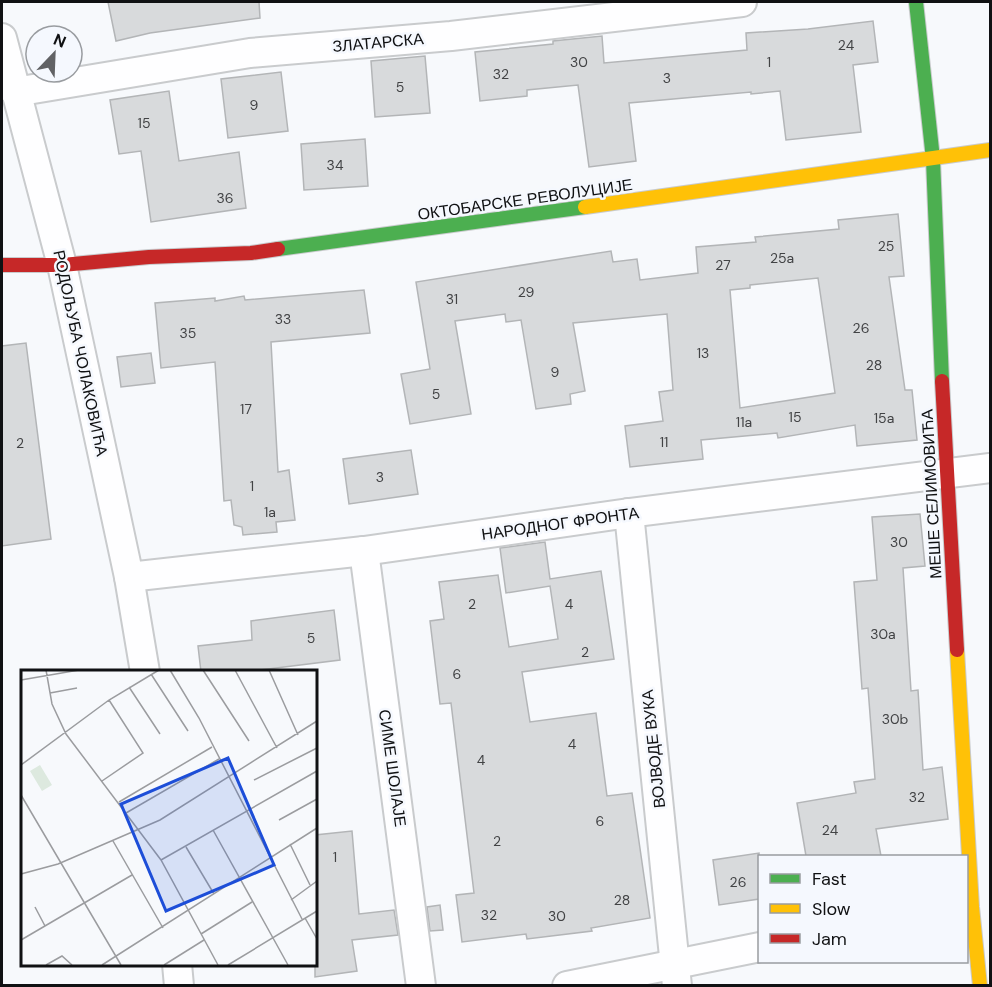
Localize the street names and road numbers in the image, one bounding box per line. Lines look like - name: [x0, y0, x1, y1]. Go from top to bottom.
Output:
- street label: ЗЛАТАРСКА: [332, 28, 425, 57]
- street label: ОКТОБАРСКЕ РЕВОЛУЦИЈЕ: [416, 174, 634, 225]
- street label: РОДОЉУБА ЧОЛАКОВИЋА: [48, 248, 113, 458]
- street label: МЕШЕ СЕЛИМОВИЋА: [917, 408, 946, 579]
- street label: НАРОДНОГ ФРОНТА: [480, 502, 640, 545]
- street label: ВОЈВОДЕ ВУКА: [637, 688, 670, 809]
- street label: СИМЕ ШОЛАЈЕ: [374, 708, 411, 828]

